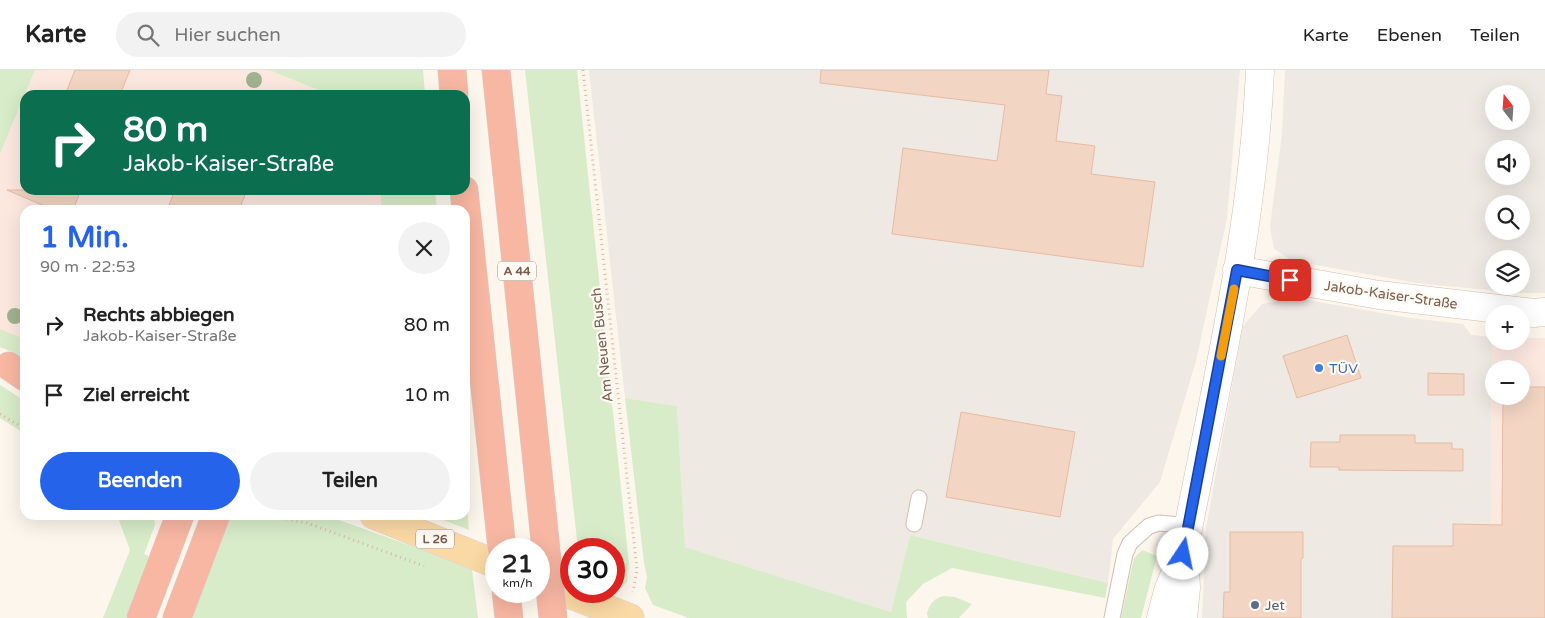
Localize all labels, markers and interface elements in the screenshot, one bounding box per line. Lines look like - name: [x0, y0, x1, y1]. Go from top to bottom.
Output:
- search box: [116, 12, 466, 57]
- text: Karte: [25, 20, 86, 49]
- icon: search: [134, 21, 162, 49]
- text: Hier suchen: [174, 24, 281, 46]
- text: Karte: [1303, 24, 1349, 46]
- text: Ebenen: [1377, 24, 1442, 46]
- text: Teilen: [1470, 24, 1520, 46]
- north arrow: [1485, 85, 1530, 130]
- map controls: [1485, 85, 1530, 405]
- text: 80 m: [123, 109, 208, 151]
- icon: right: [40, 110, 105, 175]
- button: sound: [1485, 140, 1530, 185]
- text: Jakob-Kaiser-Straße: [123, 151, 334, 177]
- button: search: [1485, 195, 1530, 240]
- text: 1 Min.: [40, 219, 129, 256]
- button: close: [398, 222, 450, 274]
- button: layers: [1485, 250, 1530, 295]
- text: 90 m · 22:53: [40, 257, 136, 277]
- pin: [1269, 259, 1311, 301]
- road number: A 44: [498, 262, 536, 280]
- icon: arrive: [1276, 266, 1304, 294]
- street label: Jakob-Kaiser-Straße: [1323, 277, 1459, 313]
- street label: Am Neuen Busch: [588, 287, 616, 403]
- text: Rechts abbiegen: [83, 304, 235, 326]
- button: +: [1485, 305, 1530, 350]
- icon: right: [40, 311, 68, 339]
- text: 80 m: [404, 314, 450, 336]
- text: Jakob-Kaiser-Straße: [83, 326, 237, 346]
- place label: TÜV: [1329, 360, 1358, 377]
- button: −: [1485, 360, 1530, 405]
- marker: TÜV: [1313, 362, 1325, 374]
- icon: arrive: [40, 381, 68, 409]
- text: Ziel erreicht: [83, 384, 190, 406]
- text: 10 m: [404, 384, 450, 406]
- button: Beenden: [40, 452, 240, 510]
- button: Teilen: [250, 452, 450, 510]
- position arrow: [1156, 527, 1208, 579]
- road number: L 26: [416, 529, 454, 548]
- speed limit sign: 30: [560, 538, 625, 603]
- text: 21: [502, 549, 533, 579]
- text: km/h: [502, 576, 533, 590]
- place label: Jet: [1265, 597, 1285, 614]
- marker: Jet: [1249, 599, 1261, 611]

